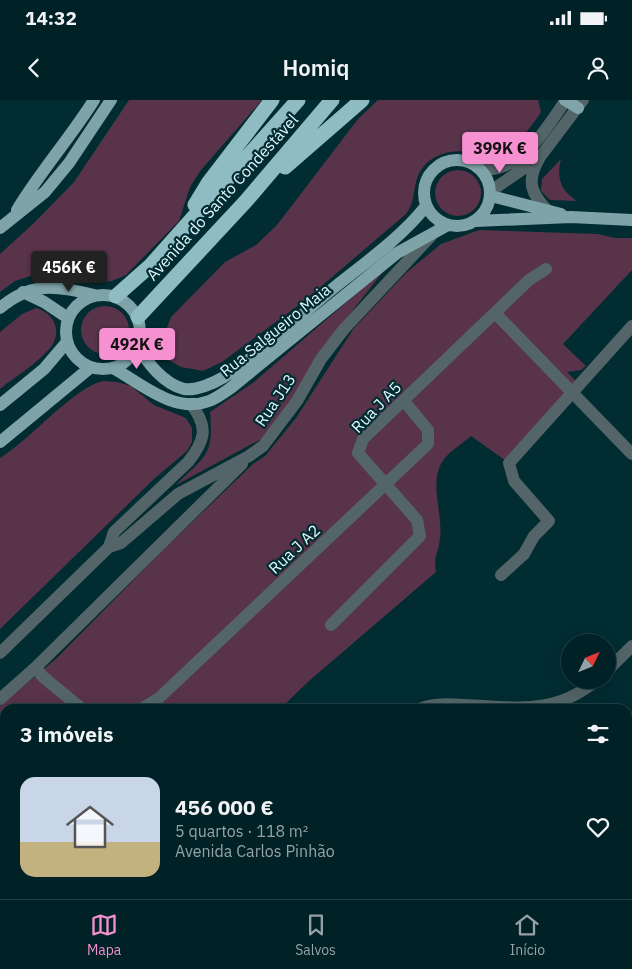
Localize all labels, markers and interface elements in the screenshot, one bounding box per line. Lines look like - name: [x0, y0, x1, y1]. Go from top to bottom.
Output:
- text: 14:32: [25, 6, 77, 30]
- text: Homiq: [283, 53, 350, 82]
- icon: back: [20, 54, 48, 82]
- icon: person: [584, 54, 612, 82]
- street label: Avenida do Santo Condestável: [142, 110, 302, 284]
- pin: 399K €: [459, 132, 541, 174]
- text: 399K €: [473, 138, 527, 158]
- pin: 456K €: [28, 250, 110, 293]
- text: 456K €: [42, 257, 96, 277]
- street label: Rua Salgueiro Maia: [216, 279, 335, 381]
- pin: 492K €: [96, 328, 178, 370]
- text: 492K €: [110, 334, 164, 354]
- street label: Rua J13: [250, 370, 300, 430]
- street label: Rua J A5: [347, 377, 405, 437]
- street label: Rua J A2: [264, 520, 324, 578]
- north arrow: [561, 634, 616, 689]
- map controls: [561, 634, 616, 689]
- text: 3 imóveis: [20, 720, 114, 748]
- icon: filters: [584, 720, 612, 748]
- text: 456 000 €: [175, 793, 274, 821]
- icon: home: [60, 797, 120, 857]
- icon: heart: [584, 813, 612, 841]
- text: 5 quartos · 118 m²: [175, 821, 308, 841]
- text: Avenida Carlos Pinhão: [175, 841, 335, 861]
- tab: Mapa: [87, 911, 121, 959]
- tab: Salvos: [295, 911, 336, 959]
- tab: Início: [510, 911, 545, 959]

